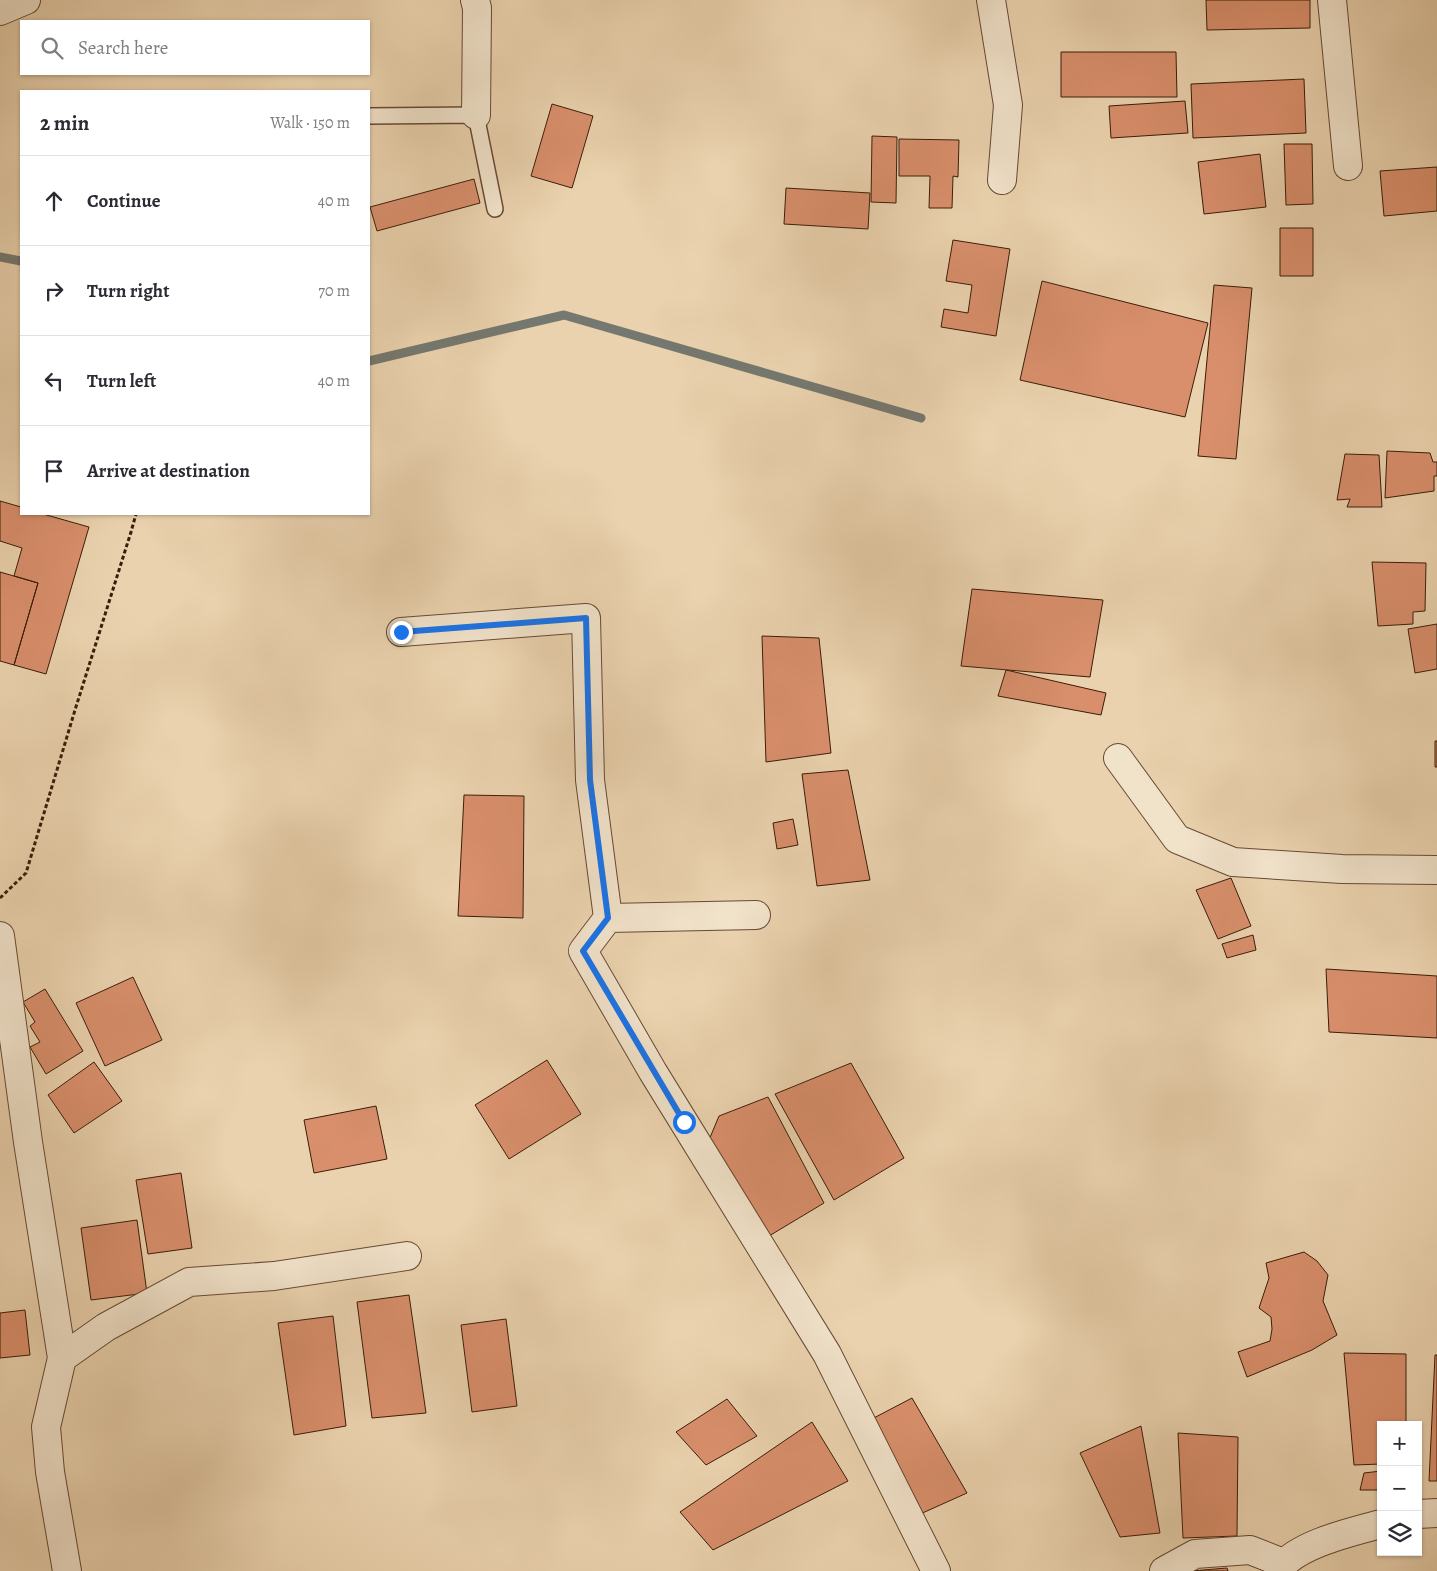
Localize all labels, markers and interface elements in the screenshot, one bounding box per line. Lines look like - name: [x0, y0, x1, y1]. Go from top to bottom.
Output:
- search box: [20, 20, 370, 75]
- icon: search: [38, 34, 66, 62]
- text: Search here: [78, 35, 168, 61]
- text: 2 min: [40, 109, 89, 137]
- text: Walk · 150 m: [270, 112, 350, 134]
- icon: ahead: [40, 187, 68, 215]
- text: Continue: [87, 188, 161, 214]
- text: 40 m: [318, 190, 350, 212]
- icon: right: [40, 277, 68, 305]
- text: Turn right: [87, 278, 169, 304]
- text: 70 m: [318, 280, 350, 302]
- icon: left: [40, 367, 68, 395]
- text: Turn left: [87, 368, 156, 394]
- text: 40 m: [318, 370, 350, 392]
- icon: arrive: [40, 457, 68, 485]
- text: Arrive at destination: [87, 458, 250, 484]
- route end: [390, 621, 413, 644]
- route start: [673, 1111, 696, 1134]
- map controls: [1377, 1421, 1422, 1556]
- button: +: [1377, 1421, 1422, 1466]
- button: −: [1377, 1466, 1422, 1511]
- button: layers: [1377, 1511, 1422, 1556]

